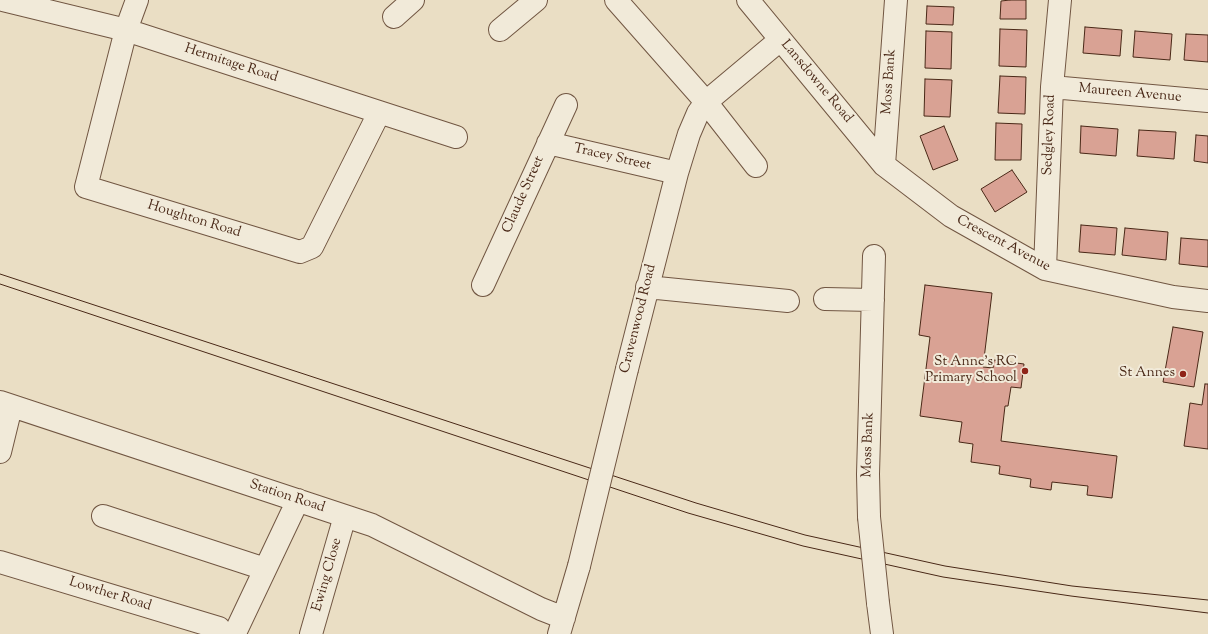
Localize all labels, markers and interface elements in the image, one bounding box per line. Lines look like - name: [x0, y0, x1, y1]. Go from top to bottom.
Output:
- street label: Lansdowne Road: [776, 37, 856, 127]
- street label: Hermitage Road: [182, 41, 280, 87]
- street label: Moss Bank: [879, 49, 901, 115]
- street label: Maureen Avenue: [1078, 81, 1182, 107]
- street label: Sedgley Road: [1040, 94, 1060, 176]
- street label: Tracey Street: [572, 141, 652, 175]
- street label: Claude Street: [499, 154, 549, 236]
- street label: Houghton Road: [145, 198, 243, 242]
- street label: Crescent Avenue: [953, 212, 1053, 276]
- street label: Cravenwood Road: [617, 263, 661, 375]
- place label: St Anne's RC Primary School: [925, 355, 1017, 388]
- marker: St Anne's RC Primary School: [1020, 366, 1030, 376]
- place label: St Annes: [1119, 366, 1175, 382]
- marker: St Annes: [1178, 369, 1188, 379]
- street label: Moss Bank: [859, 412, 879, 478]
- street label: Station Road: [247, 477, 327, 517]
- street label: Ewing Close: [310, 536, 346, 614]
- street label: Lowther Road: [67, 575, 153, 615]

